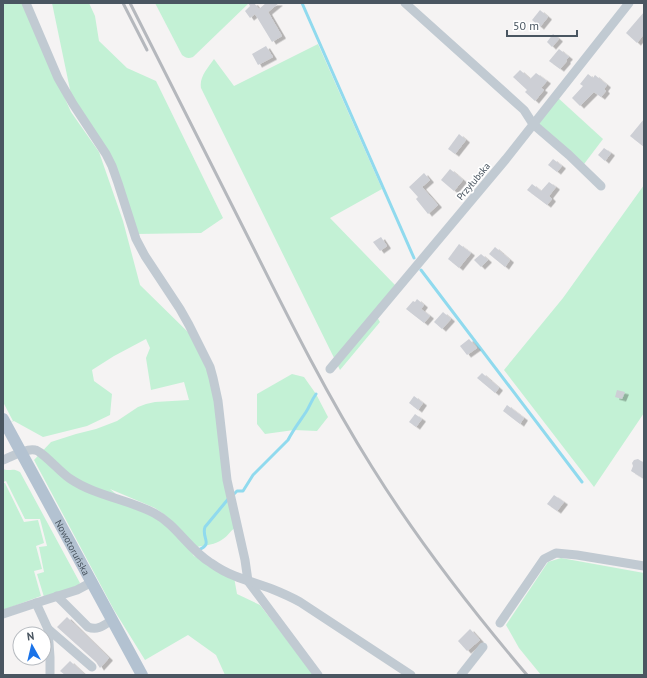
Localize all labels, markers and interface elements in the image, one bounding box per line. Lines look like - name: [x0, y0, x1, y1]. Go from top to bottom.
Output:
- scale bar: [507, 12, 577, 38]
- text: 50 m: [513, 18, 539, 33]
- street label: Przyłubska: [454, 160, 493, 203]
- street label: Nowotoruńska: [52, 517, 93, 578]
- north arrow: [12, 626, 52, 666]
- text: N: [26, 629, 35, 644]

